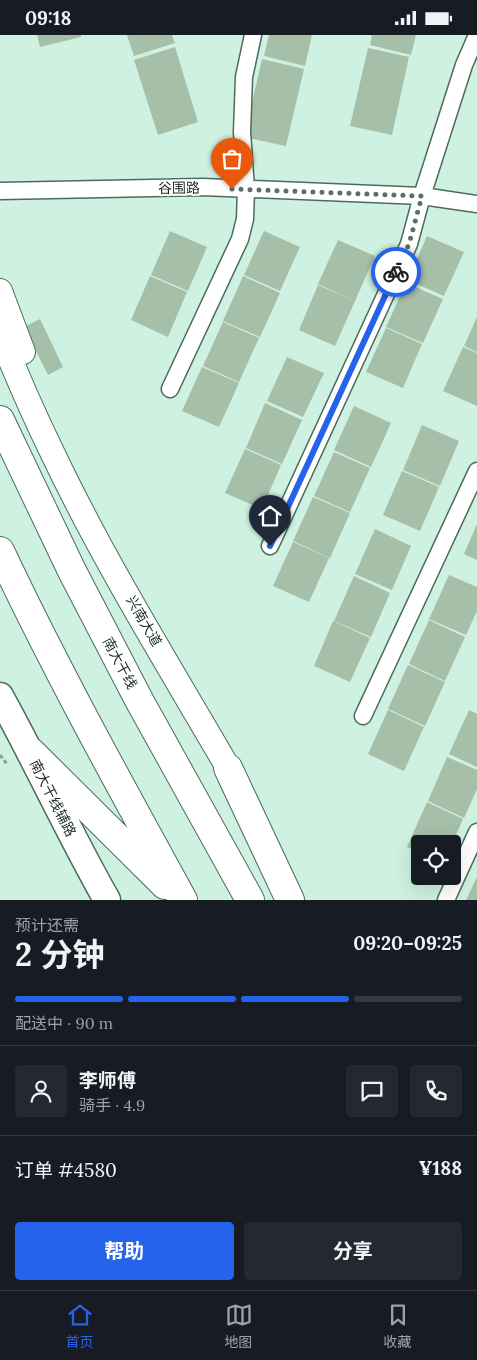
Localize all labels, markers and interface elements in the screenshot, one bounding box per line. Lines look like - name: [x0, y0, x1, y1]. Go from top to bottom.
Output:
- text: 09:18: [25, 6, 71, 30]
- pin: [211, 138, 253, 189]
- icon: bag: [218, 145, 246, 173]
- street label: 谷围路: [158, 179, 200, 197]
- courier: [371, 247, 421, 297]
- icon: bike: [382, 258, 410, 286]
- pin: [249, 495, 291, 546]
- icon: home: [256, 502, 284, 530]
- street label: 兴南大道: [122, 592, 166, 650]
- street label: 南大干线: [99, 634, 141, 692]
- street label: 南大干线辅路: [26, 756, 80, 840]
- map controls: [411, 835, 461, 885]
- button: locate: [411, 835, 461, 885]
- text: 预计还需: [15, 915, 79, 935]
- text: 09:20–09:25: [353, 931, 462, 955]
- text: 2 分钟: [15, 934, 104, 975]
- text: 配送中 · 90 m: [15, 1013, 113, 1033]
- button: person: [15, 1065, 67, 1117]
- button: chat: [346, 1065, 398, 1117]
- button: phone: [410, 1065, 462, 1117]
- text: 李师傅: [79, 1068, 136, 1092]
- text: 骑手 · 4.9: [79, 1095, 145, 1115]
- text: ¥188: [419, 1156, 462, 1180]
- text: 订单 #4580: [15, 1158, 117, 1182]
- button: 帮助: [15, 1222, 234, 1280]
- button: 分享: [244, 1222, 462, 1280]
- tab: 首页: [66, 1301, 94, 1351]
- tab: 地图: [225, 1301, 253, 1351]
- tab: 收藏: [384, 1301, 412, 1351]

